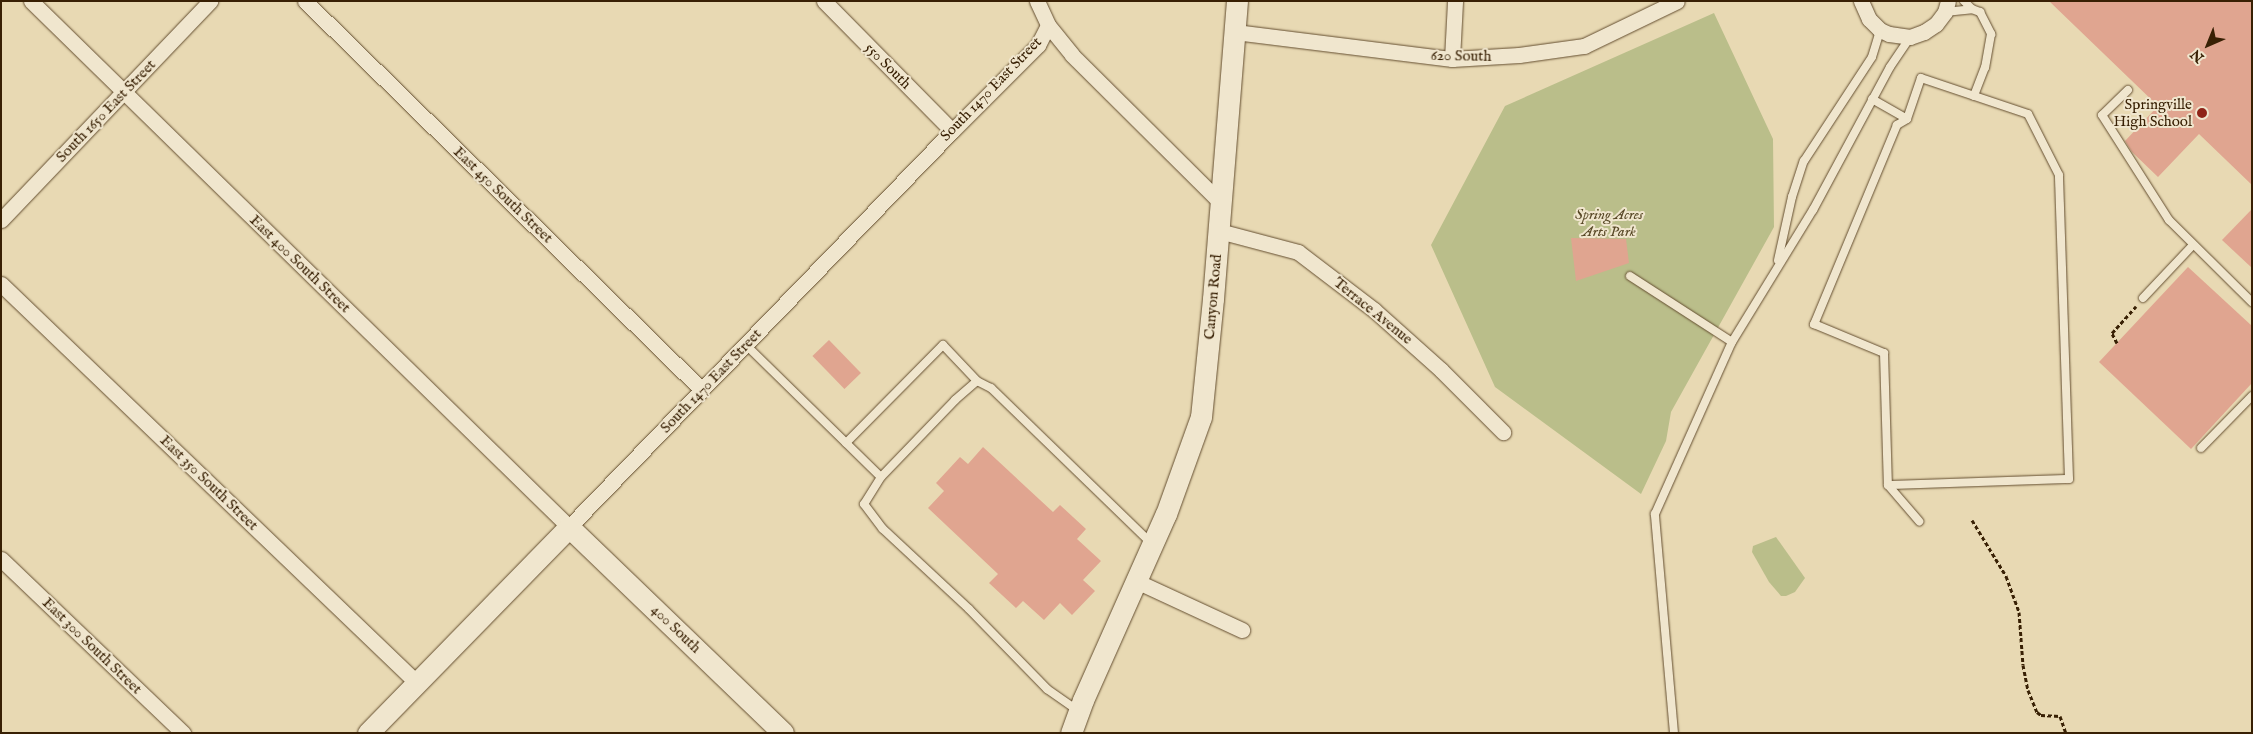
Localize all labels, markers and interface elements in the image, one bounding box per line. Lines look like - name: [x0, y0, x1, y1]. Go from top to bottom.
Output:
- north arrow: [2183, 20, 2233, 70]
- street label: South 1470 East Street: [937, 33, 1045, 145]
- street label: 550 South: [861, 39, 915, 93]
- text: N: [2187, 45, 2208, 66]
- street label: 620 South: [1431, 46, 1491, 66]
- street label: South 1650 East Street: [52, 56, 160, 166]
- place label: Springville High School: [2113, 95, 2192, 130]
- marker: Springville High School: [2196, 107, 2208, 119]
- street label: East 450 South Street: [450, 143, 556, 247]
- park label: Spring Acres Arts Park: [1575, 205, 1643, 240]
- street label: East 400 South Street: [246, 211, 354, 317]
- street label: Canyon Road: [1200, 254, 1226, 340]
- street label: Terrace Avenue: [1330, 274, 1416, 348]
- street label: South 1470 East Street: [657, 325, 765, 437]
- street label: East 350 South Street: [156, 432, 262, 534]
- street label: East 300 South Street: [39, 594, 145, 698]
- street label: 400 South: [647, 601, 705, 657]

